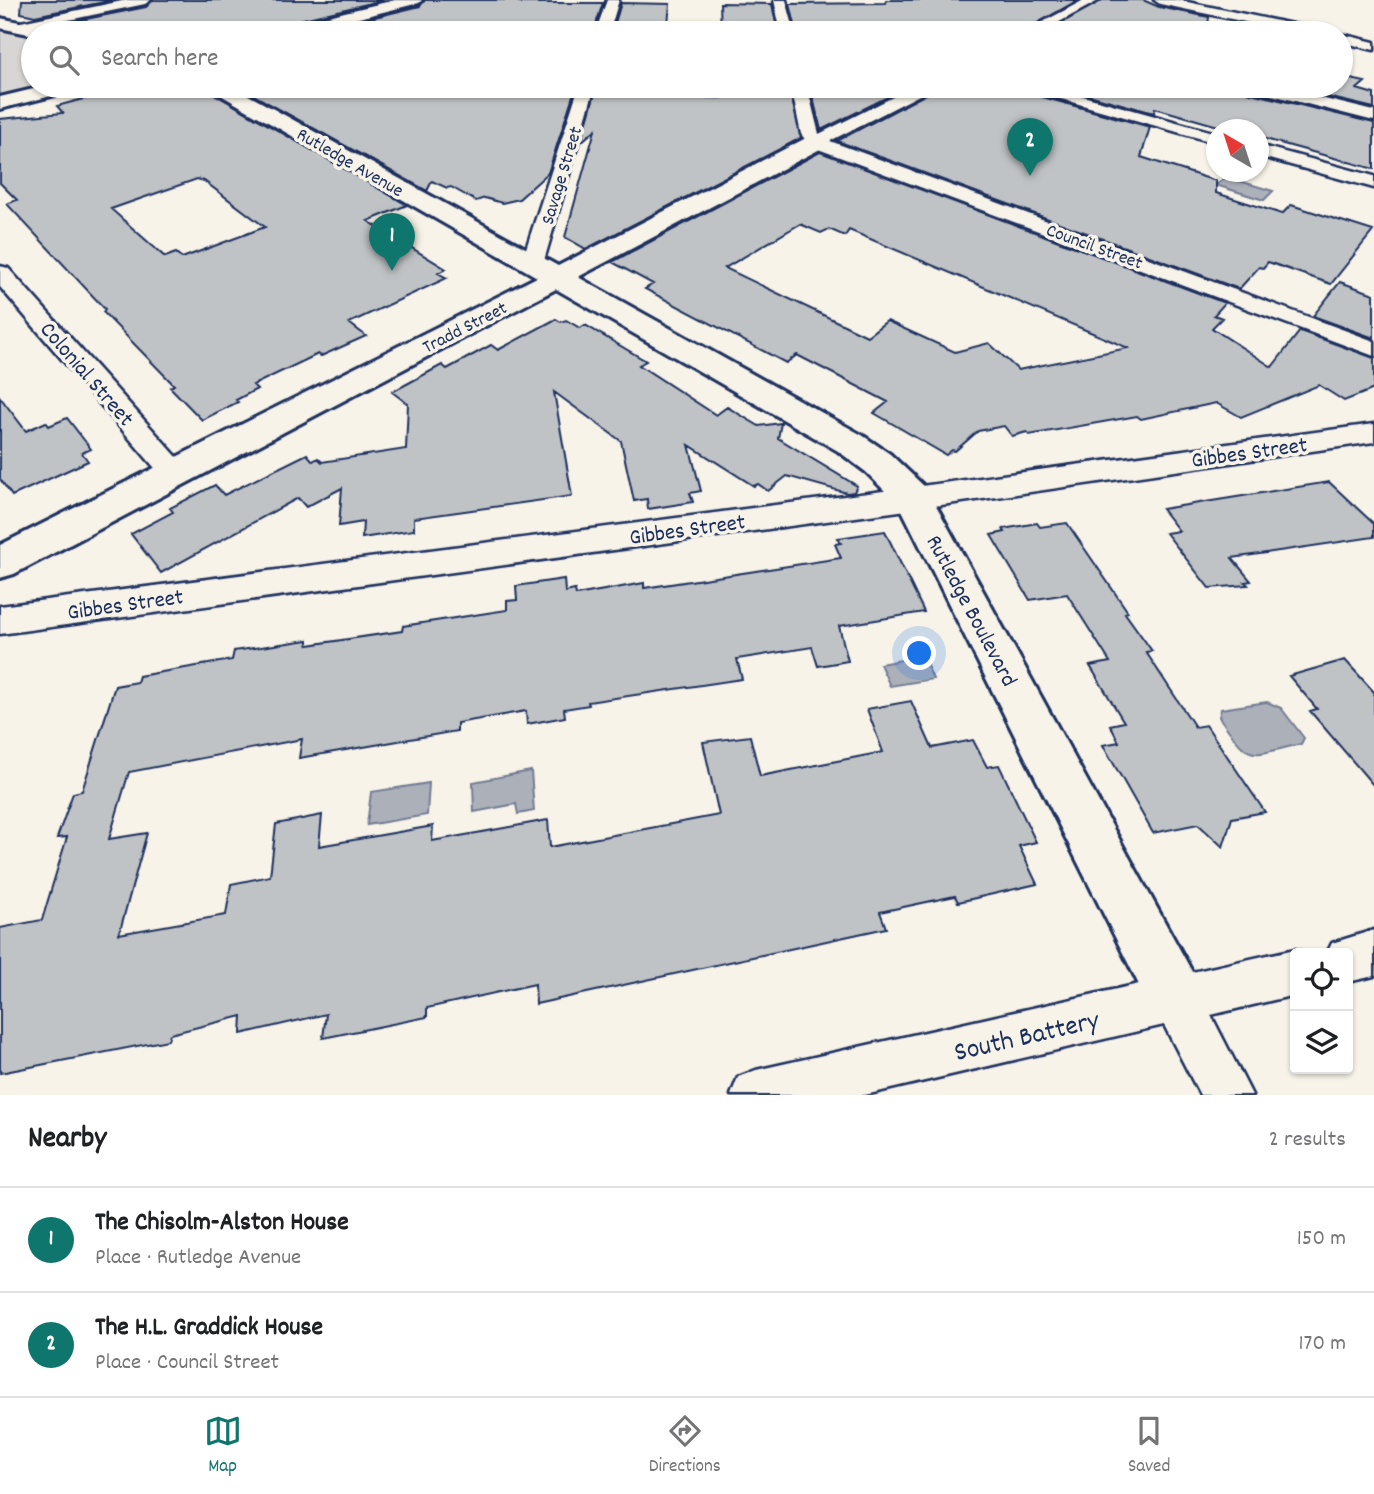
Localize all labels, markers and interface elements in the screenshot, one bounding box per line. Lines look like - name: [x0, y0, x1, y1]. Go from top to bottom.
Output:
- search box: [21, 21, 1353, 98]
- icon: search: [45, 41, 83, 79]
- text: Search here: [101, 41, 219, 78]
- pin: 2: [1007, 118, 1053, 176]
- north arrow: [1206, 119, 1269, 182]
- street label: Rutledge Avenue: [291, 123, 408, 206]
- street label: Savage Street: [536, 124, 591, 228]
- pin: 1: [369, 213, 415, 271]
- street label: Council Street: [1042, 218, 1146, 278]
- street label: Tradd Street: [419, 296, 513, 362]
- street label: Colonial Street: [30, 316, 140, 435]
- street label: Gibbes Street: [1189, 430, 1310, 479]
- street label: Gibbes Street: [627, 507, 748, 556]
- street label: Rutledge Boulevard: [916, 530, 1024, 693]
- street label: Gibbes Street: [65, 582, 186, 631]
- your location: [902, 636, 936, 670]
- map controls: [1290, 948, 1353, 1074]
- button: locate: [1290, 948, 1353, 1011]
- street label: South Battery: [951, 1003, 1104, 1075]
- button: layers: [1290, 1011, 1353, 1074]
- text: Nearby: [28, 1119, 106, 1162]
- text: 2 results: [1269, 1124, 1346, 1157]
- text: The Chisolm-Alston House: [95, 1205, 349, 1242]
- text: 1: [48, 1223, 54, 1256]
- text: 150 m: [1297, 1223, 1346, 1256]
- text: Place · Rutledge Avenue: [95, 1242, 301, 1275]
- text: The H.L. Graddick House: [95, 1310, 323, 1347]
- text: 2: [46, 1328, 56, 1361]
- text: 170 m: [1299, 1328, 1346, 1361]
- text: Place · Council Street: [95, 1347, 279, 1380]
- tab: Map: [204, 1412, 242, 1481]
- tab: Directions: [649, 1412, 721, 1481]
- tab: Saved: [1128, 1412, 1170, 1481]

